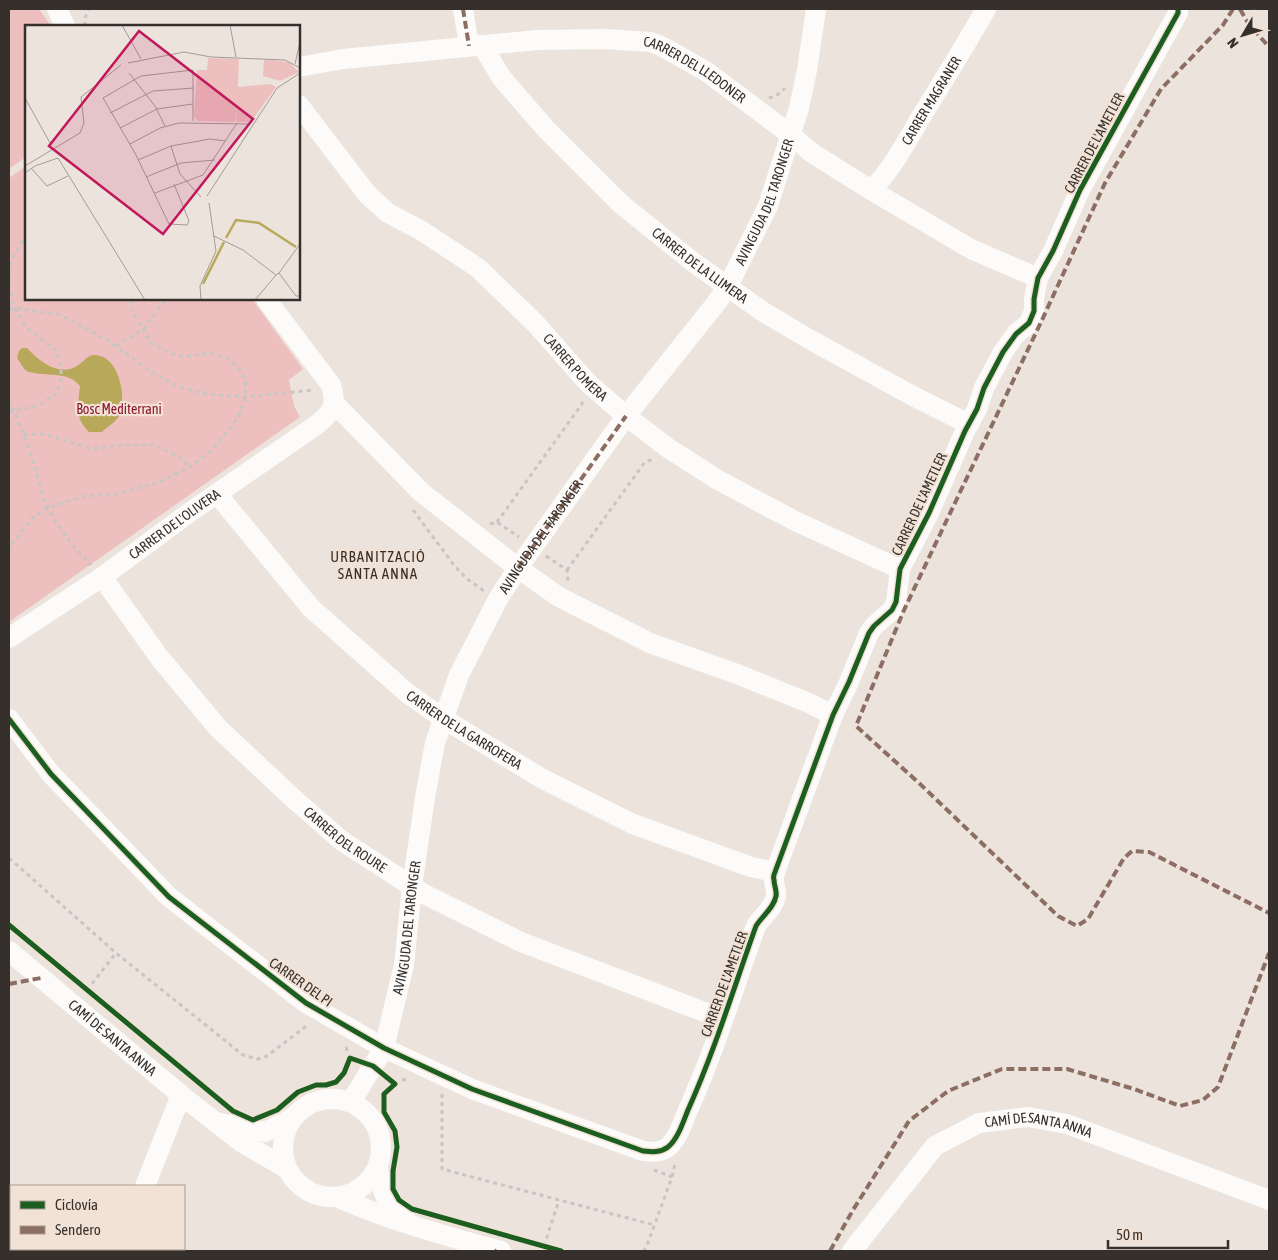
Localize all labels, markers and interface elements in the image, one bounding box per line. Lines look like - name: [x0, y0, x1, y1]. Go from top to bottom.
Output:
- north arrow: [1218, 10, 1268, 60]
- inset map: [25, 25, 300, 300]
- street label: CARRER DEL LLEDONER: [643, 34, 749, 106]
- text: N: [1224, 35, 1242, 51]
- street label: CARRER MAGRANER: [898, 53, 964, 148]
- street label: CARRER DE L'AMETLER: [1061, 90, 1127, 196]
- street label: AVINGUDA DEL TARONGER: [732, 137, 797, 268]
- street label: CARRER DE LA LLIMERA: [649, 224, 751, 306]
- street label: CARRER POMERA: [540, 330, 611, 404]
- park label: Bosc Mediterrani: [76, 401, 162, 417]
- street label: CARRER DE L'AMETLER: [888, 450, 950, 558]
- street label: AVINGUDA DEL TARONGER: [496, 477, 586, 597]
- street label: CARRER DE L'OLIVERA: [126, 486, 223, 562]
- district label: URBANITZACIÓ SANTA ANNA: [330, 548, 426, 582]
- street label: CARRER DE LA GARROFERA: [403, 687, 525, 773]
- street label: CARRER DEL ROURE: [300, 803, 390, 876]
- street label: AVINGUDA DEL TARONGER: [389, 860, 424, 996]
- street label: CARRER DE L'AMETLER: [697, 929, 751, 1039]
- street label: CARRER DEL PI: [266, 954, 336, 1010]
- street label: CAMÍ DE SANTA ANNA: [65, 996, 160, 1079]
- street label: CAMÍ DE SANTA ANNA: [984, 1109, 1095, 1141]
- legend: [10, 1185, 185, 1250]
- text: Ciclovía: [55, 1196, 98, 1213]
- scale bar: [1108, 1218, 1228, 1250]
- text: Sendero: [55, 1221, 101, 1238]
- text: 50 m: [1116, 1226, 1143, 1243]

